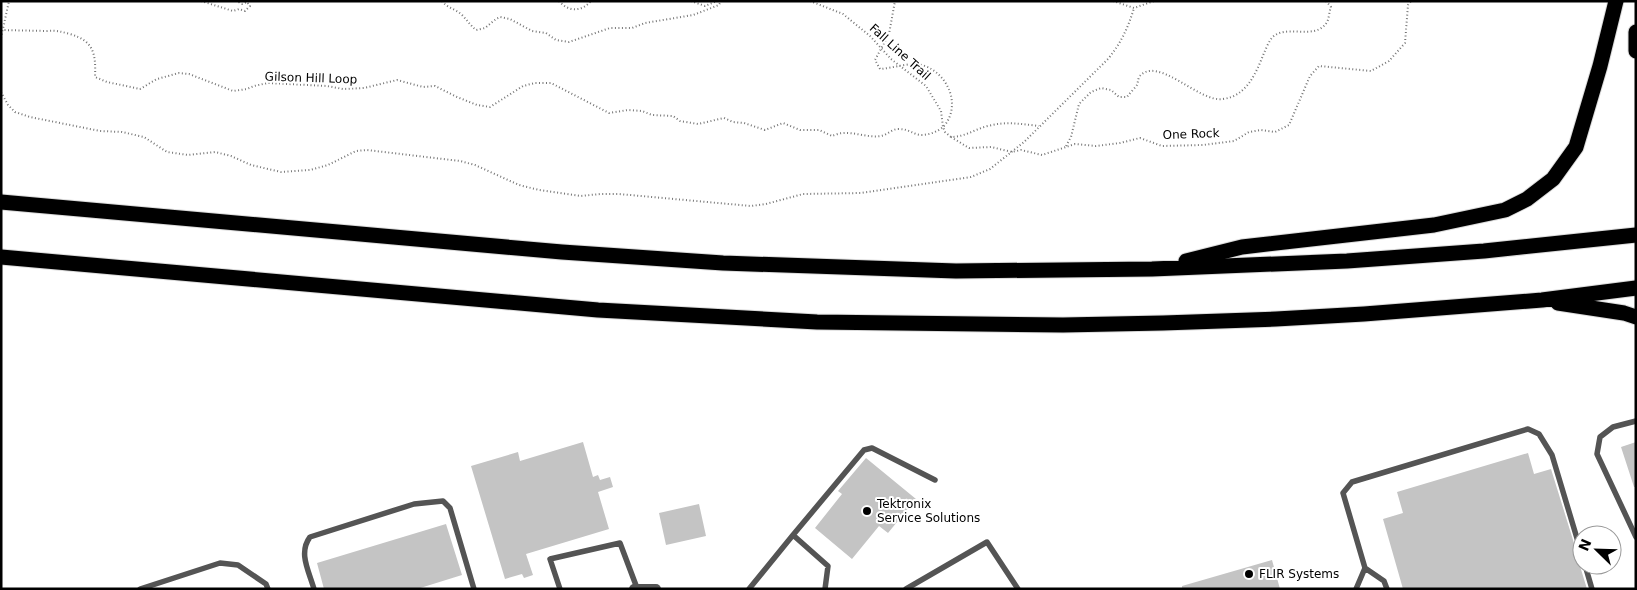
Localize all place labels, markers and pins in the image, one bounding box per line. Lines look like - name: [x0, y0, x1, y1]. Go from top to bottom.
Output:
- place label: Tektronix Service Solutions: [876, 497, 980, 525]
- marker: Tektronix Service Solutions: [861, 505, 873, 517]
- place label: FLIR Systems: [1259, 567, 1339, 581]
- marker: FLIR Systems: [1243, 568, 1255, 580]

